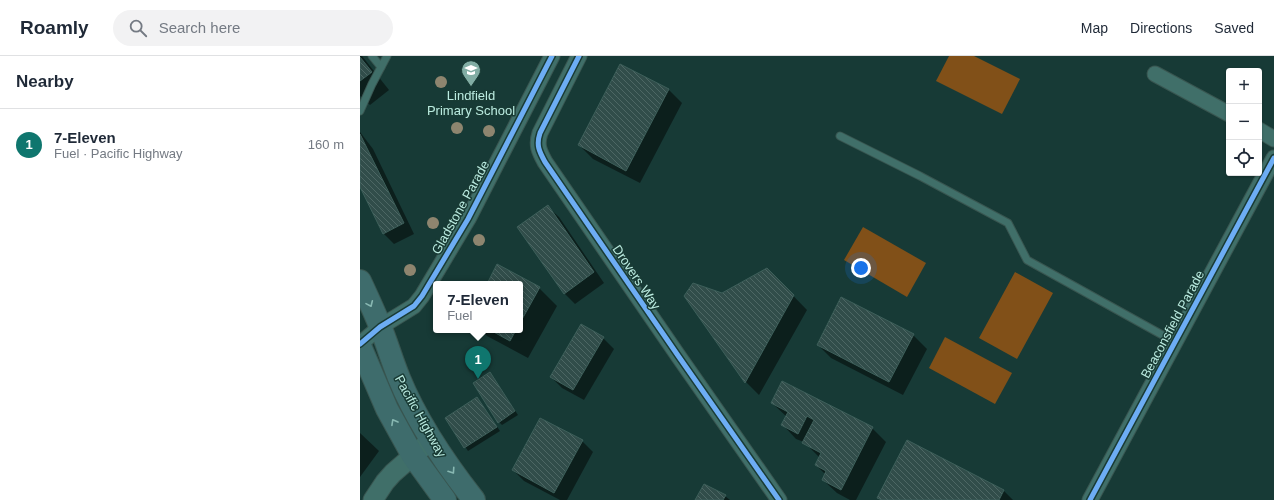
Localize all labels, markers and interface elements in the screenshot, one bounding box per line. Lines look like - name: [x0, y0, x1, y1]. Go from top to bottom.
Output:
- search box: [113, 10, 393, 46]
- text: Roamly: [20, 17, 89, 38]
- icon: search: [127, 17, 149, 39]
- text: Search here: [159, 19, 240, 36]
- text: Map: [1081, 20, 1108, 36]
- text: Directions: [1130, 20, 1192, 36]
- text: Saved: [1214, 20, 1254, 36]
- school or university icon: Lindfield Primary School: [460, 59, 482, 87]
- map controls: [1226, 68, 1262, 176]
- button: +: [1226, 68, 1262, 104]
- text: Nearby: [16, 72, 74, 91]
- place label: Lindfield Primary School: [427, 88, 515, 118]
- button: −: [1226, 104, 1262, 140]
- text: 7-Eleven: [54, 129, 116, 146]
- text: 1: [25, 137, 33, 152]
- text: 160 m: [308, 137, 344, 152]
- button: locate: [1226, 140, 1262, 176]
- text: Fuel · Pacific Highway: [54, 146, 183, 161]
- street label: Gladstone Parade: [428, 158, 492, 257]
- street label: Drovers Way: [609, 242, 664, 313]
- your location: [851, 258, 871, 278]
- street label: Beaconsfield Parade: [1138, 268, 1207, 381]
- popup: [433, 281, 523, 333]
- text: 7-Eleven: [447, 291, 509, 308]
- one-way arrow: [366, 300, 374, 307]
- text: Fuel: [447, 308, 472, 323]
- pin: 1: [465, 346, 491, 379]
- street label: Pacific Highway: [392, 372, 450, 460]
- one-way arrow: [392, 418, 399, 426]
- one-way arrow: [447, 466, 454, 473]

